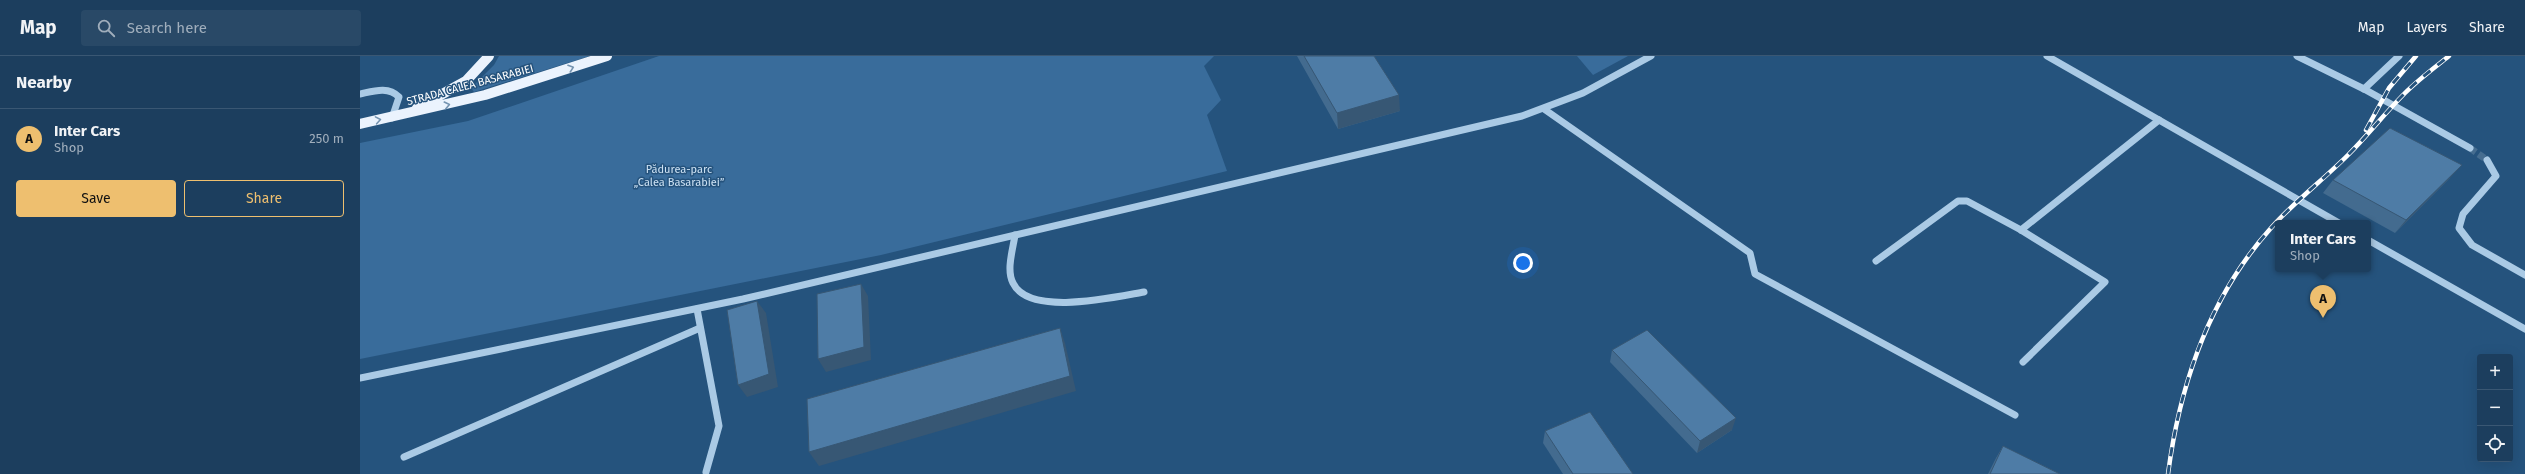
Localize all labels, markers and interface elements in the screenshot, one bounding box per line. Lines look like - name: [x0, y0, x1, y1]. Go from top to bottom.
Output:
- search box: [81, 10, 361, 46]
- text: Map: [20, 16, 57, 39]
- icon: search: [95, 17, 117, 39]
- text: Search here: [127, 19, 207, 37]
- text: Map: [2358, 19, 2384, 36]
- text: Layers: [2406, 19, 2447, 36]
- text: Share: [2469, 19, 2505, 36]
- street label: STRADA CALEA BASARABIEI: [405, 62, 535, 108]
- one-way arrow: [568, 65, 575, 73]
- text: Nearby: [16, 72, 71, 93]
- one-way arrow: [444, 102, 450, 110]
- one-way arrow: [375, 117, 381, 125]
- text: Inter Cars: [54, 122, 120, 140]
- text: A: [25, 131, 33, 146]
- text: 250 m: [309, 131, 344, 146]
- text: Shop: [54, 140, 84, 155]
- park label: Pădurea-parc „Calea Basarabiei”: [634, 163, 724, 189]
- button: Save: [16, 180, 176, 217]
- button: Share: [184, 180, 344, 217]
- popup: [2275, 220, 2371, 272]
- text: Inter Cars: [2290, 230, 2356, 248]
- text: Shop: [2290, 248, 2320, 263]
- your location: [1513, 253, 1533, 273]
- pin: A: [2310, 285, 2336, 318]
- map controls: [2477, 354, 2513, 462]
- button: +: [2477, 354, 2513, 390]
- button: −: [2477, 390, 2513, 426]
- button: locate: [2477, 426, 2513, 462]

